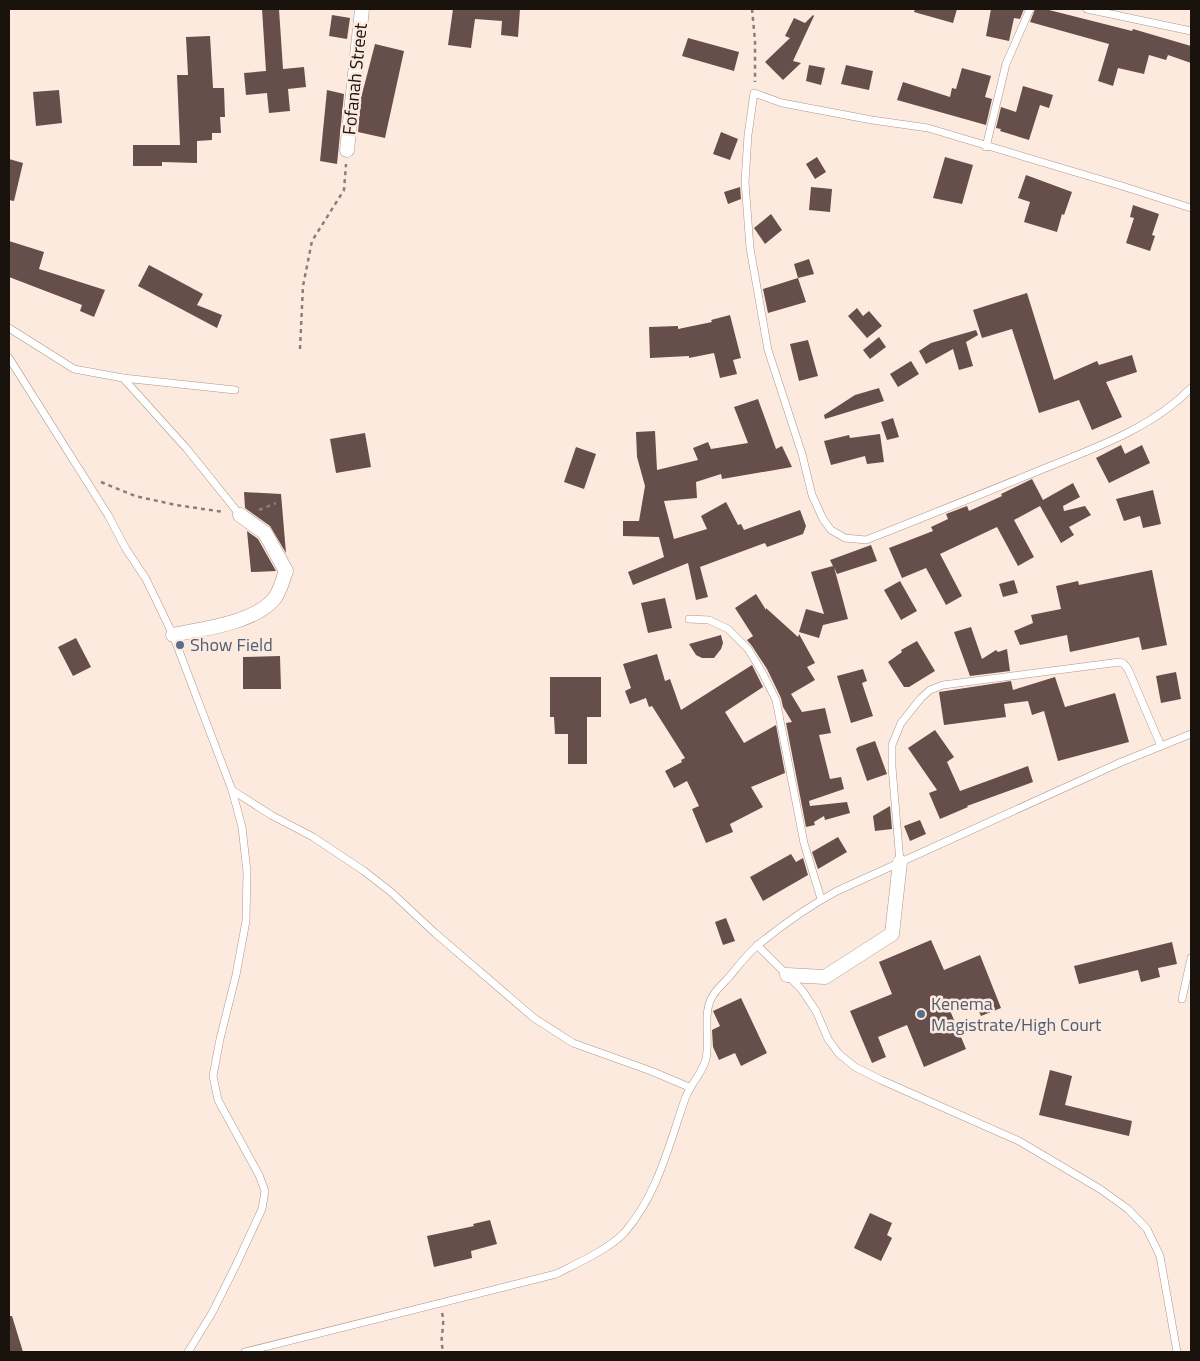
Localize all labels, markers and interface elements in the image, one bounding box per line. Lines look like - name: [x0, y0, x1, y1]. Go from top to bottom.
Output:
- street label: Fofanah Street: [335, 21, 374, 136]
- place label: Show Field: [190, 631, 273, 658]
- marker: Show Field: [174, 639, 186, 651]
- place label: Kenema Magistrate/High Court: [931, 990, 1102, 1038]
- marker: Kenema Magistrate/High Court: [915, 1008, 927, 1020]

